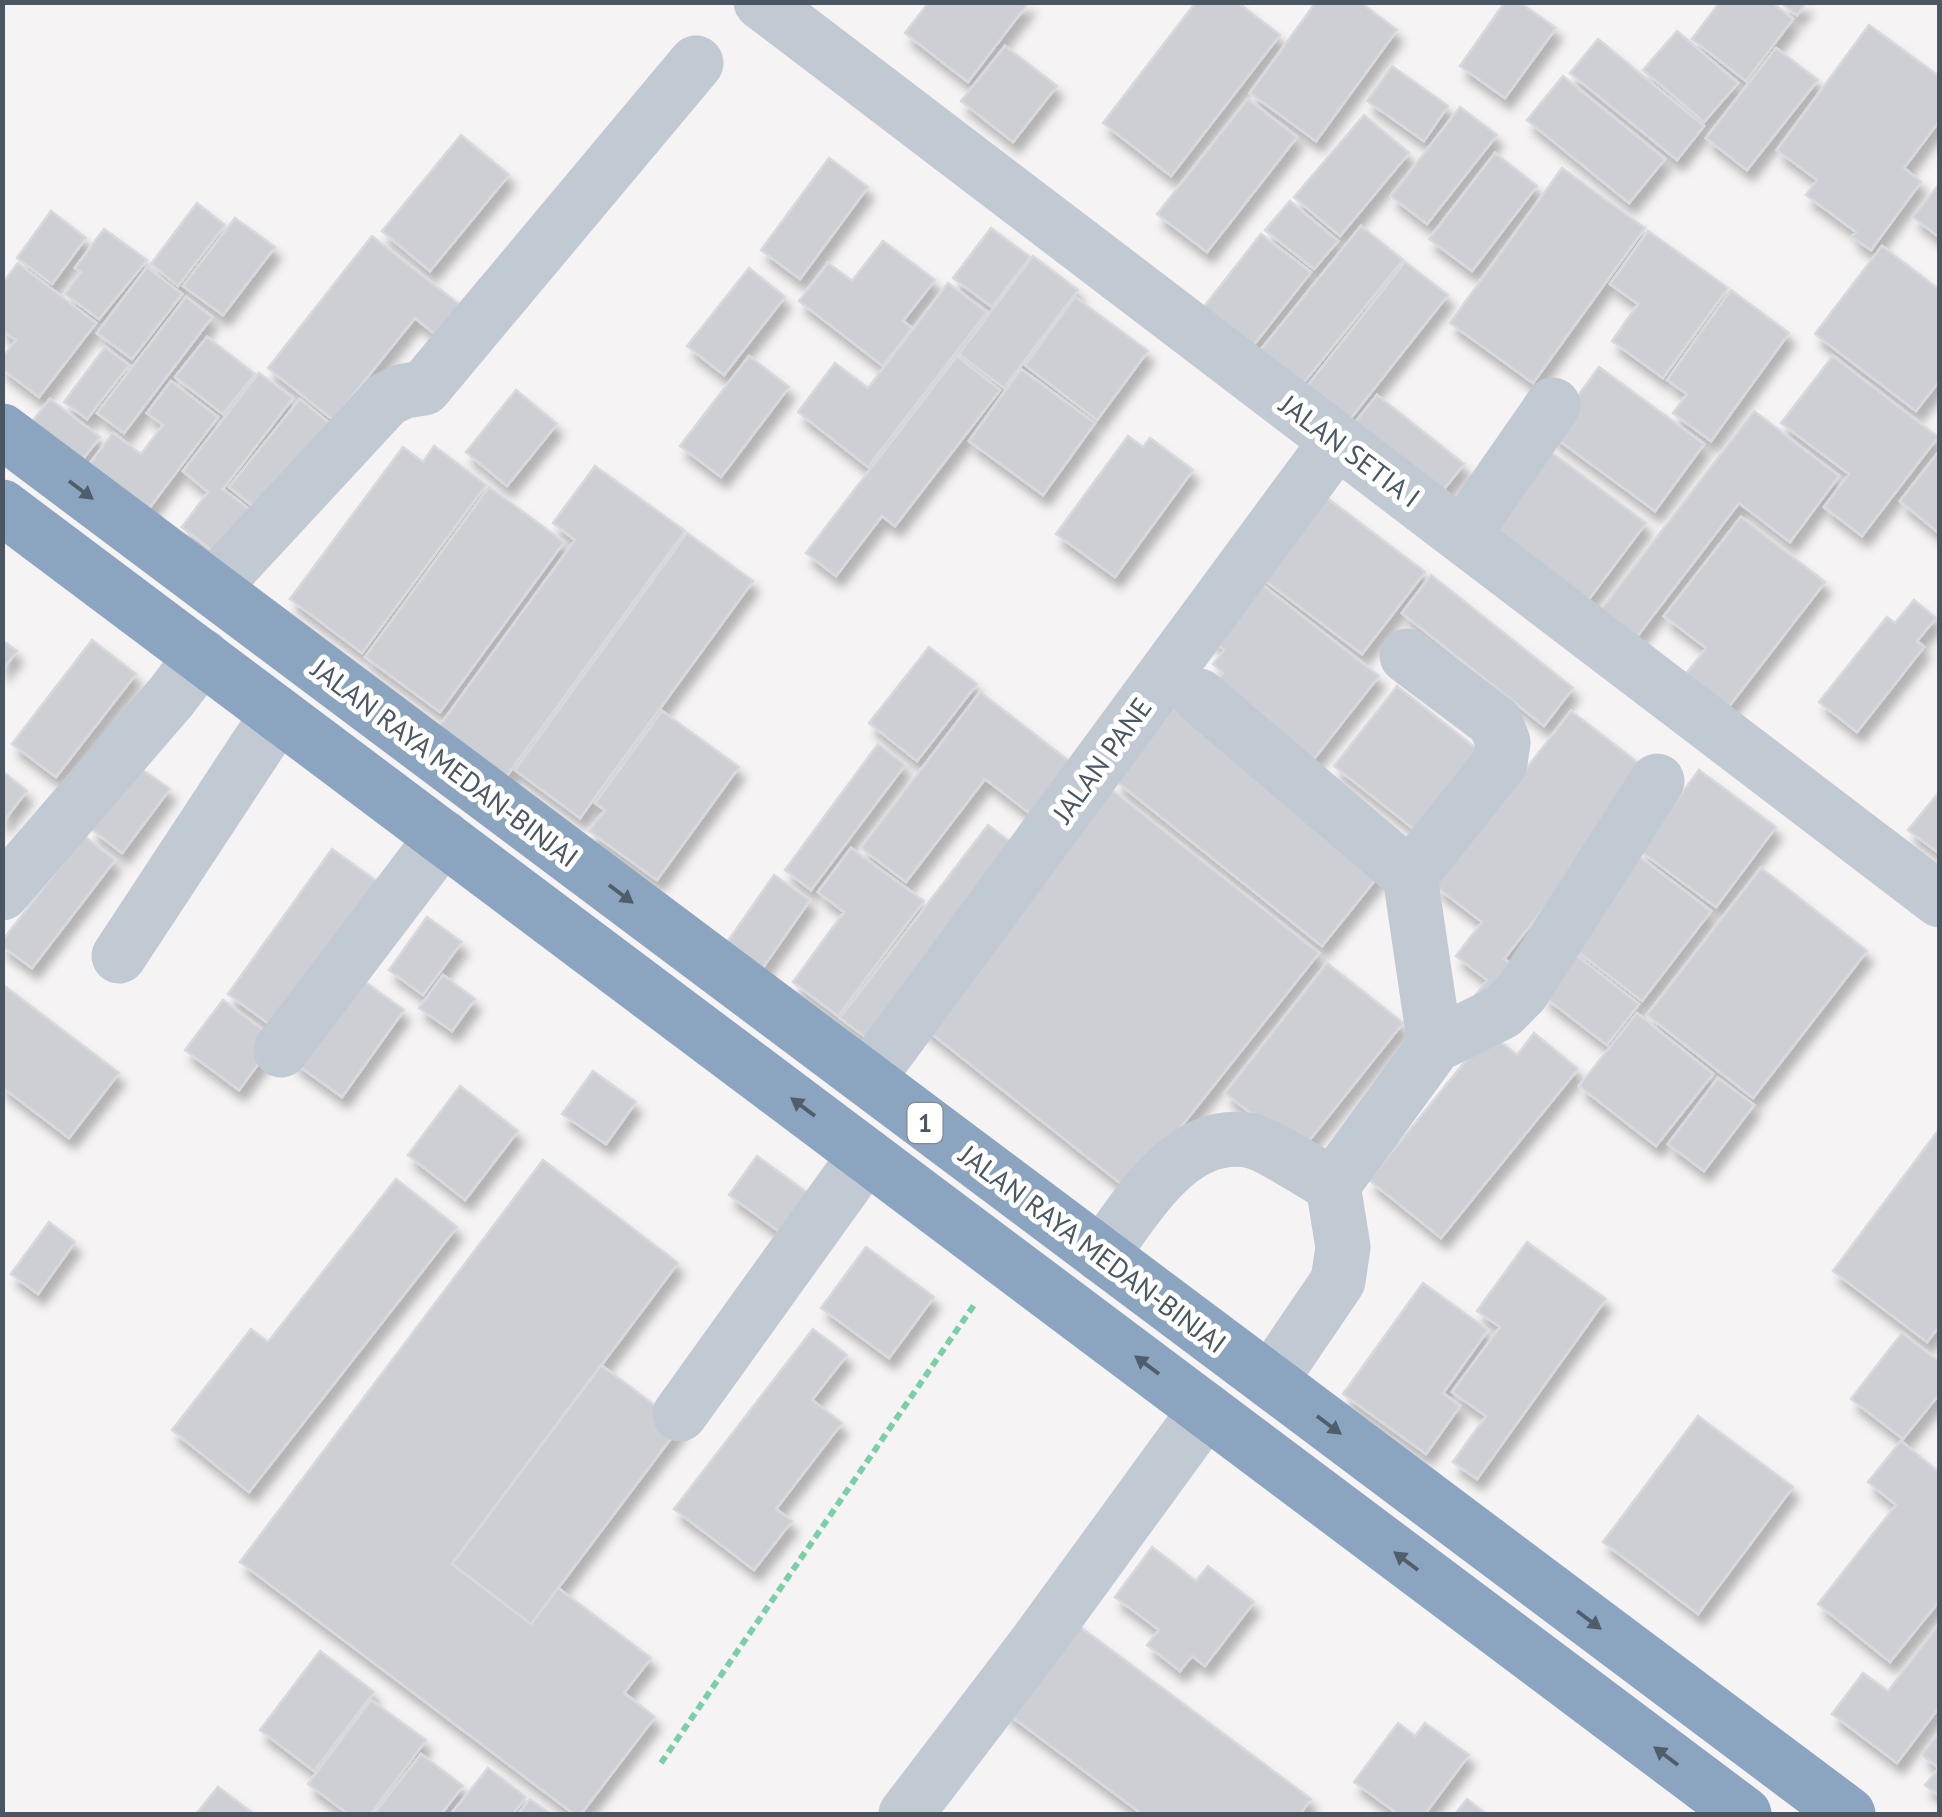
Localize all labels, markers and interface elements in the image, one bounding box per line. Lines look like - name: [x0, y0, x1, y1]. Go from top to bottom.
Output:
- street label: JALAN SETIA I: [1272, 385, 1428, 515]
- one-way arrow: [68, 479, 94, 499]
- street label: JALAN RAYA MEDAN-BINJAI: [304, 649, 586, 875]
- street label: JALAN PANE: [1043, 690, 1159, 830]
- one-way arrow: [608, 884, 634, 904]
- one-way arrow: [790, 1098, 816, 1118]
- road number: 1: [908, 1103, 942, 1143]
- street label: JALAN RAYA MEDAN-BINJAI: [952, 1135, 1234, 1361]
- one-way arrow: [1134, 1356, 1160, 1376]
- one-way arrow: [1316, 1415, 1342, 1435]
- one-way arrow: [1393, 1551, 1419, 1571]
- one-way arrow: [1576, 1610, 1602, 1630]
- one-way arrow: [1653, 1746, 1679, 1766]

